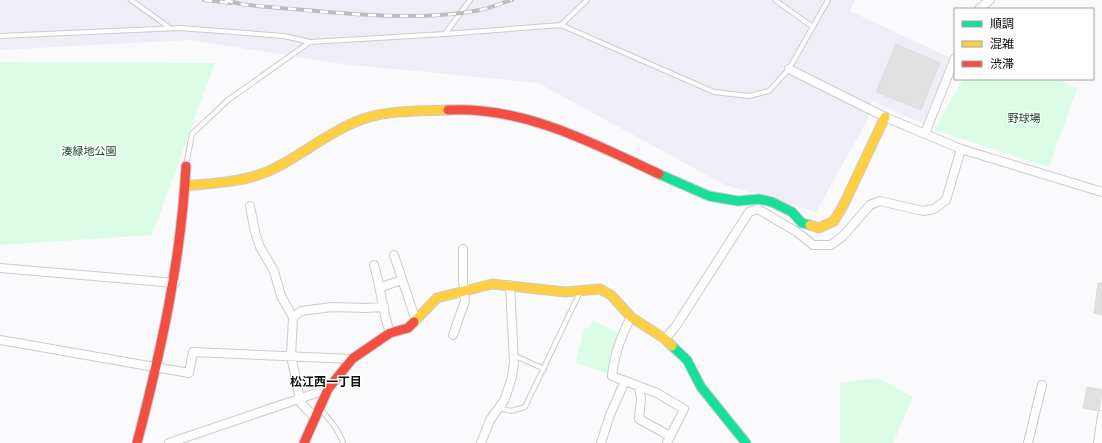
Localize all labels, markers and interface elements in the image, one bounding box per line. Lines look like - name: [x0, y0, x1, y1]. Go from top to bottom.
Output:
- legend: [954, 8, 1094, 80]
- text: 順調: [990, 16, 1014, 32]
- text: 混雑: [990, 36, 1014, 52]
- text: 渋滞: [990, 56, 1014, 72]
- park label: 野球場: [1008, 111, 1041, 126]
- park label: 湊緑地公園: [62, 144, 117, 159]
- district label: 松江西一丁目: [290, 374, 362, 390]

